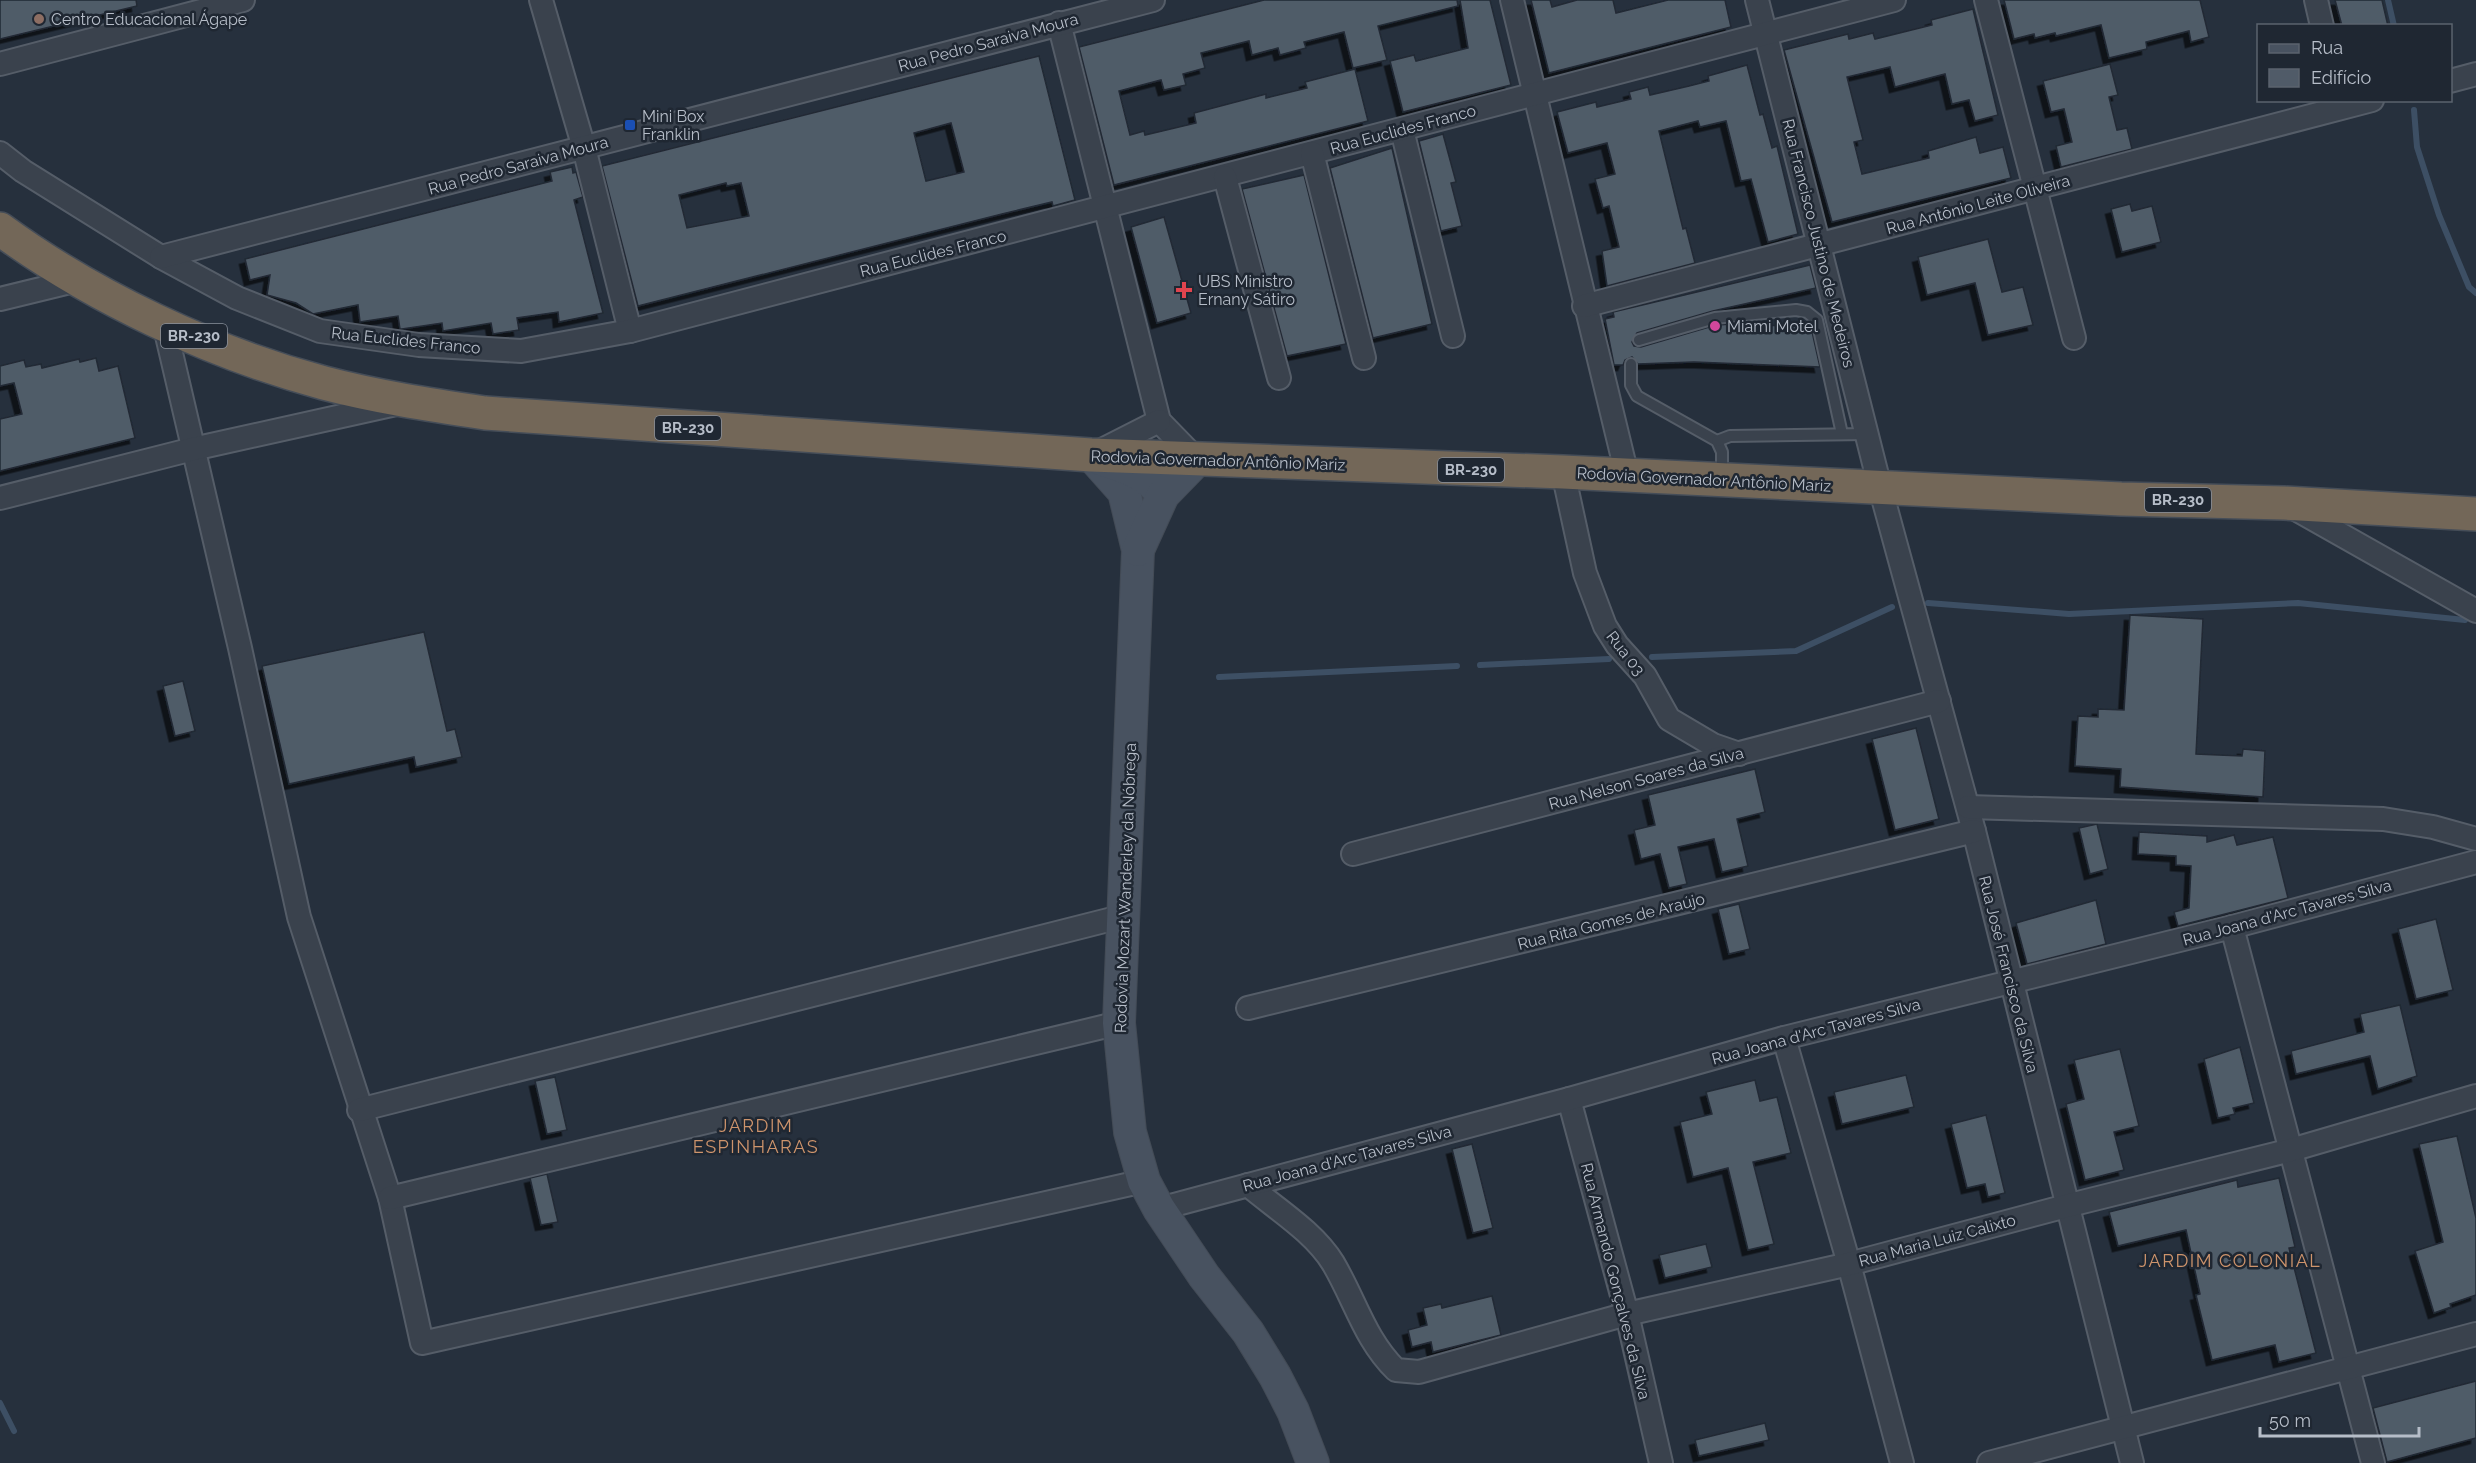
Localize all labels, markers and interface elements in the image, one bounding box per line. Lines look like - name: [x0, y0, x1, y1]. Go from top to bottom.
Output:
- place label: Centro Educacional Ágape: [51, 9, 247, 29]
- street label: Rua Pedro Saraiva Moura: [896, 9, 1080, 76]
- marker: Centro Educacional Ágape: [32, 12, 46, 26]
- legend: [2257, 24, 2452, 102]
- text: Rua: [2311, 37, 2343, 58]
- text: Edifício: [2311, 67, 2371, 88]
- street label: Rua Euclides Franco: [1328, 101, 1478, 158]
- place label: Mini Box Franklin: [642, 107, 704, 144]
- street label: Rua Francisco Justino de Medeiros: [1778, 117, 1859, 370]
- marker: Mini Box Franklin: [623, 118, 637, 132]
- street label: Rua Pedro Saraiva Moura: [426, 132, 610, 199]
- street label: Rua Antônio Leite Oliveira: [1884, 171, 2072, 238]
- street label: Rua Euclides Franco: [858, 226, 1008, 281]
- place label: UBS Ministro Ernany Sátiro: [1198, 272, 1295, 309]
- marker: UBS Ministro Ernany Sátiro: [1175, 281, 1193, 299]
- place label: Miami Motel: [1727, 317, 1818, 336]
- marker: Miami Motel: [1708, 319, 1722, 333]
- street label: Rua Euclides Franco: [330, 323, 482, 358]
- road number: BR-230: [161, 324, 227, 348]
- road number: BR-230: [655, 416, 721, 440]
- street label: Rodovia Governador Antônio Mariz: [1090, 447, 1346, 474]
- road number: BR-230: [1438, 458, 1504, 482]
- street label: Rodovia Governador Antônio Mariz: [1576, 463, 1832, 496]
- road number: BR-230: [2145, 488, 2211, 512]
- street label: Rua 03: [1602, 627, 1649, 679]
- street label: Rodovia Mozart Wanderley da Nóbrega: [1111, 743, 1140, 1034]
- street label: Rua Nelson Soares da Silva: [1547, 743, 1746, 814]
- street label: Rua José Francisco da Silva: [1975, 874, 2042, 1075]
- street label: Rua Joana d'Arc Tavares Silva: [2181, 875, 2394, 950]
- street label: Rua Rita Gomes de Araújo: [1516, 889, 1707, 954]
- street label: Rua Joana d'Arc Tavares Silva: [1710, 994, 1923, 1069]
- district label: JARDIM ESPINHARAS: [693, 1115, 819, 1157]
- street label: Rua Joana d'Arc Tavares Silva: [1241, 1121, 1454, 1196]
- street label: Rua Armando Gonçalves da Silva: [1577, 1161, 1654, 1401]
- street label: Rua Maria Luiz Calixto: [1857, 1210, 2018, 1271]
- district label: JARDIM COLONIAL: [2139, 1250, 2321, 1271]
- scale bar: [2260, 1400, 2419, 1438]
- text: 50 m: [2269, 1410, 2311, 1431]

